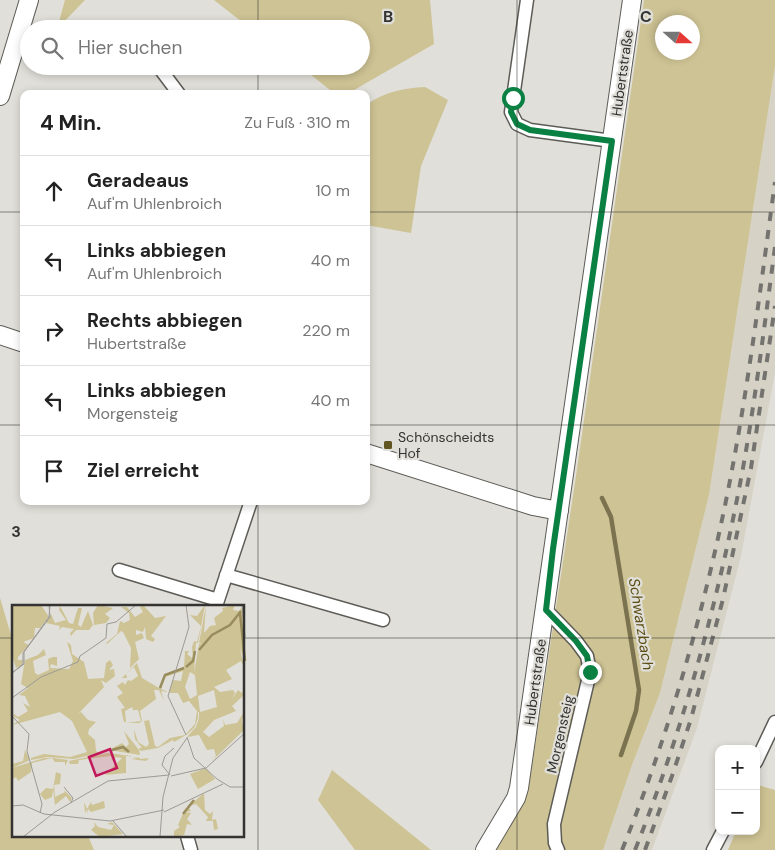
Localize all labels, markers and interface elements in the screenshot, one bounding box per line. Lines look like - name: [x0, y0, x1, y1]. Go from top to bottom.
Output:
- text: B: [383, 6, 393, 27]
- text: C: [640, 6, 652, 27]
- north arrow: [655, 15, 700, 60]
- search box: [20, 20, 370, 75]
- street label: Hubertstraße: [607, 29, 637, 117]
- icon: search: [38, 34, 66, 62]
- text: Hier suchen: [78, 35, 182, 60]
- route start: [502, 87, 525, 110]
- text: 4 Min.: [40, 109, 101, 137]
- text: Zu Fuß · 310 m: [244, 112, 350, 133]
- text: Geradeaus: [87, 168, 189, 193]
- icon: ahead: [40, 177, 68, 205]
- text: 10 m: [316, 180, 350, 201]
- text: Auf'm Uhlenbroich: [87, 193, 222, 214]
- text: Links abbiegen: [87, 238, 226, 263]
- icon: left: [40, 247, 68, 275]
- text: 40 m: [311, 250, 350, 271]
- text: Auf'm Uhlenbroich: [87, 263, 222, 284]
- text: Rechts abbiegen: [87, 308, 242, 333]
- icon: right: [40, 317, 68, 345]
- text: 220 m: [302, 320, 350, 341]
- text: Hubertstraße: [87, 333, 186, 354]
- text: Links abbiegen: [87, 378, 226, 403]
- icon: left: [40, 387, 68, 415]
- text: 40 m: [311, 390, 350, 411]
- text: Morgensteig: [87, 403, 178, 424]
- place label: Schönscheidts Hof: [398, 428, 494, 462]
- marker: Schönscheidts Hof: [382, 439, 394, 451]
- icon: arrive: [40, 457, 68, 485]
- text: Ziel erreicht: [87, 458, 199, 483]
- text: 3: [11, 521, 21, 542]
- water label: Schwarzbach: [624, 577, 658, 672]
- inset map: [12, 605, 245, 838]
- street label: Hubertstraße: [520, 638, 550, 726]
- route end: [579, 661, 602, 684]
- street label: Morgensteig: [542, 693, 578, 775]
- map controls: [715, 745, 760, 835]
- button: +: [715, 745, 760, 790]
- button: −: [715, 790, 760, 835]

